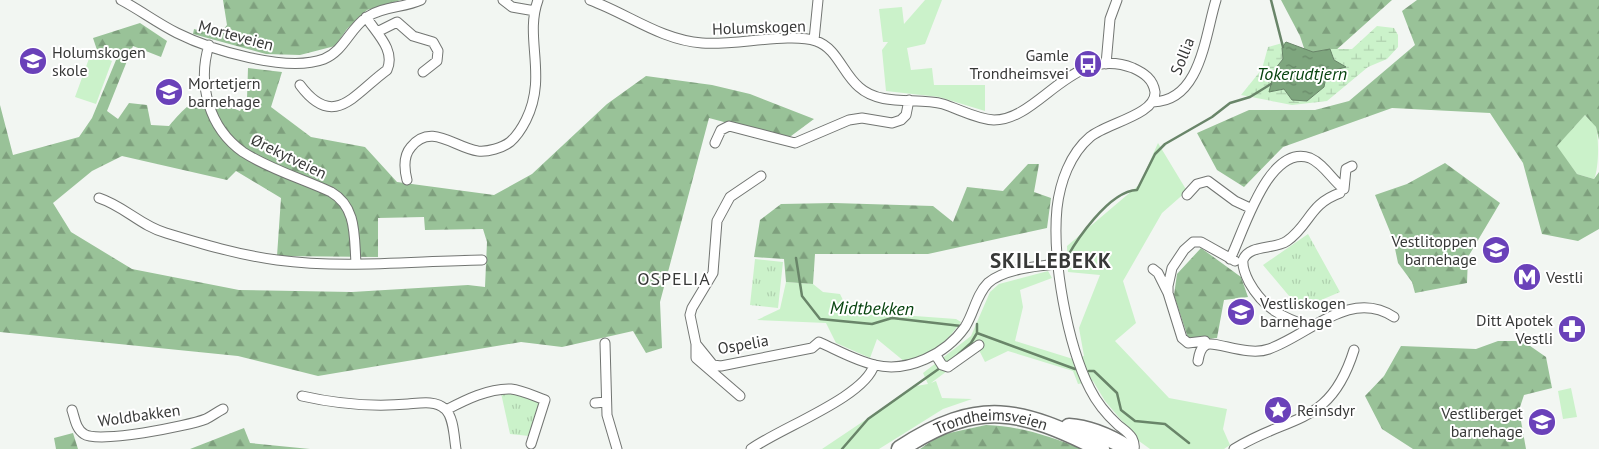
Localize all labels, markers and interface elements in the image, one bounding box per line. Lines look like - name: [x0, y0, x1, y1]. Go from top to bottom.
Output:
- street label: Morteveien: [196, 15, 276, 55]
- street label: Holumskogen: [712, 15, 806, 39]
- street label: Sollia: [1165, 34, 1199, 78]
- place label: Holumskogen skole: [52, 42, 146, 80]
- place label: Gamle Trondheimsvei: [970, 45, 1069, 83]
- school or university icon: Holumskogen skole: [18, 46, 48, 76]
- bus stop icon: Gamle Trondheimsvei: [1073, 49, 1103, 79]
- water label: Tokerudtjern: [1257, 62, 1347, 85]
- place label: Mortetjern barnehage: [188, 73, 261, 111]
- school or university icon: Mortetjern barnehage: [154, 77, 184, 107]
- street label: Ørekytveien: [248, 129, 330, 183]
- place label: Vestlitoppen barnehage: [1391, 231, 1477, 269]
- school or university icon: Vestlitoppen barnehage: [1481, 235, 1511, 265]
- district label: SKILLEBEKK: [990, 247, 1112, 274]
- metro station icon: Vestli: [1512, 262, 1542, 292]
- district label: OSPELIA: [637, 267, 711, 290]
- place label: Vestli: [1545, 267, 1583, 287]
- place label: Vestliskogen barnehage: [1259, 293, 1346, 331]
- water label: Midtbekken: [830, 296, 914, 320]
- school or university icon: Vestliskogen barnehage: [1226, 297, 1256, 327]
- place label: Ditt Apotek Vestli: [1476, 310, 1553, 348]
- pharmacy icon: Ditt Apotek Vestli: [1557, 314, 1587, 344]
- street label: Ospelia: [716, 330, 770, 358]
- place icon: Reinsdyr: [1263, 395, 1293, 425]
- street label: Woldbakken: [96, 399, 182, 431]
- place label: Reinsdyr: [1297, 400, 1356, 420]
- place label: Vestliberget barnehage: [1440, 403, 1524, 441]
- street label: Trondheimsveien: [930, 404, 1050, 438]
- school or university icon: Vestliberget barnehage: [1527, 407, 1557, 437]

